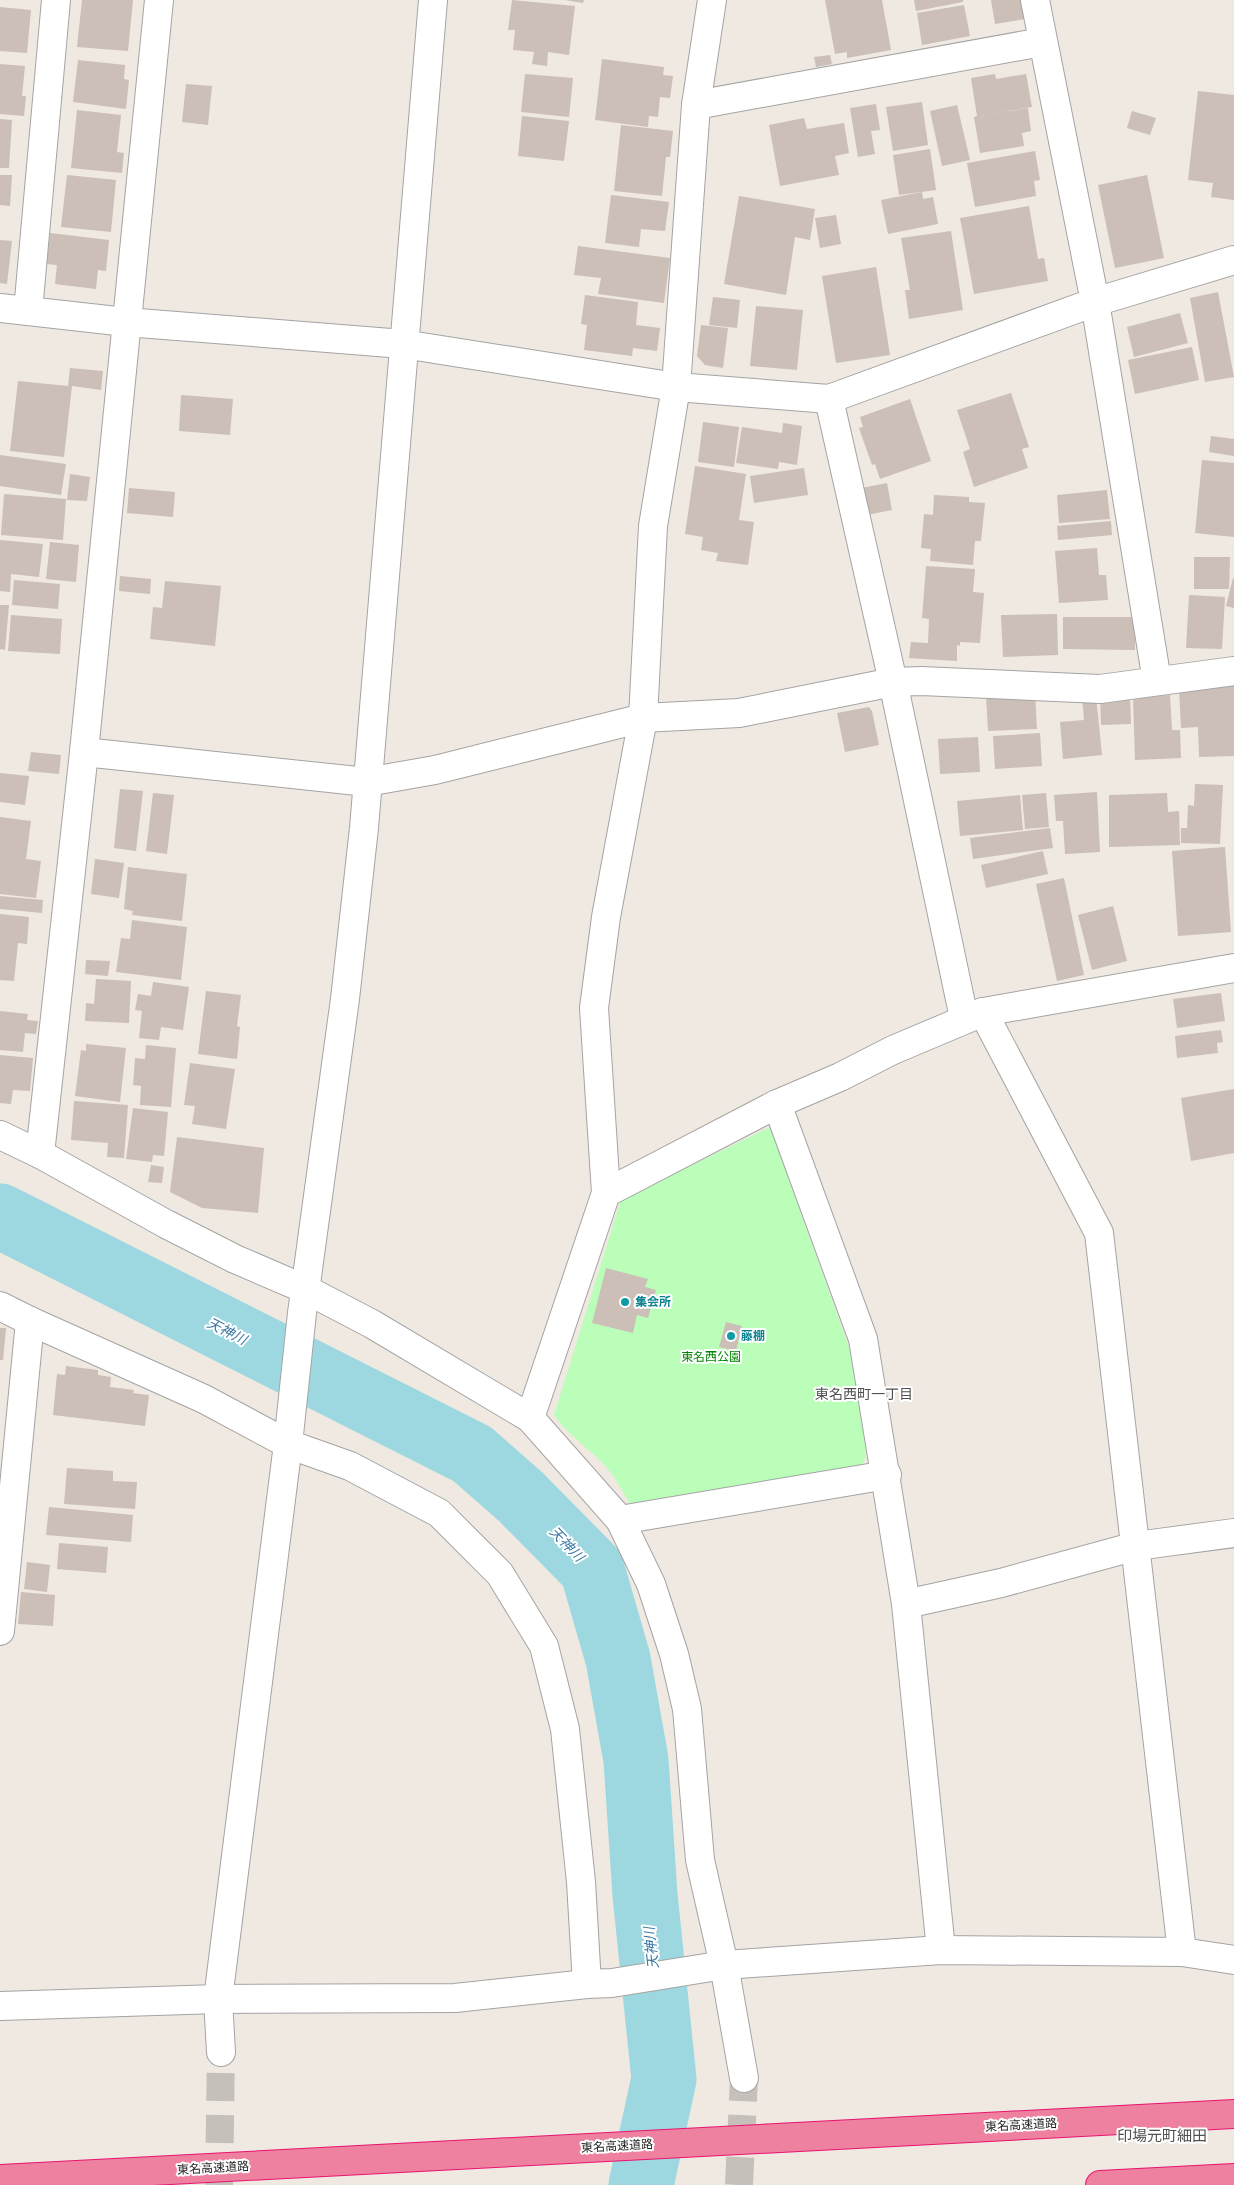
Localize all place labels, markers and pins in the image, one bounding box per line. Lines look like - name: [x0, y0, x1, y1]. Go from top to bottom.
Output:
- place label: 集会所: [635, 1295, 671, 1309]
- marker: 集会所: [619, 1296, 631, 1308]
- place label: 藤棚: [741, 1329, 765, 1343]
- marker: 藤棚: [725, 1330, 737, 1342]

